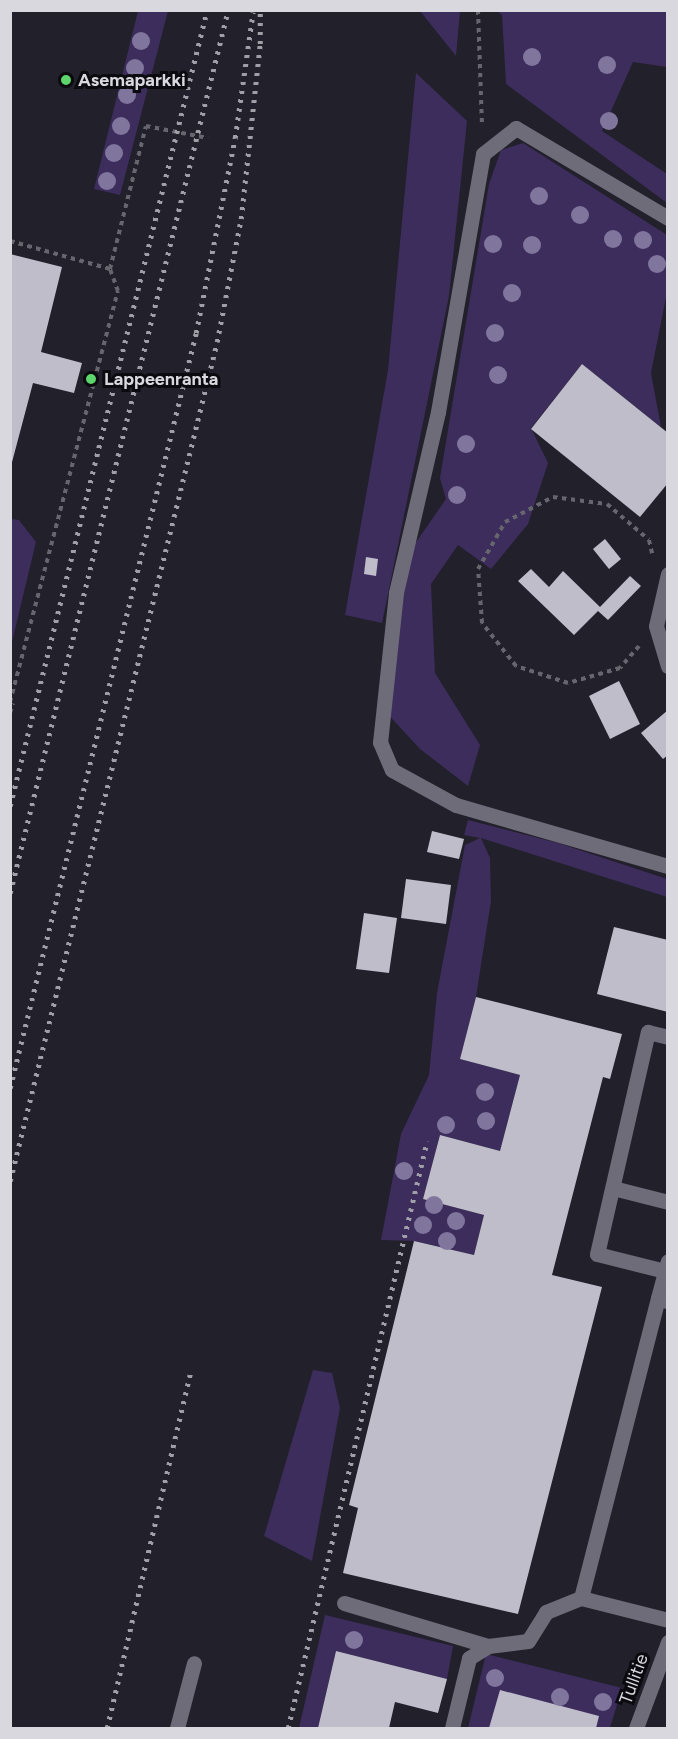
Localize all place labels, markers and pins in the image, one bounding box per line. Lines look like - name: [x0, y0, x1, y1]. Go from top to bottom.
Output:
- place label: Asemaparkki: [78, 69, 186, 91]
- marker: Asemaparkki: [59, 73, 73, 87]
- place label: Lappeenranta: [104, 368, 218, 390]
- marker: Lappeenranta: [82, 370, 100, 388]

